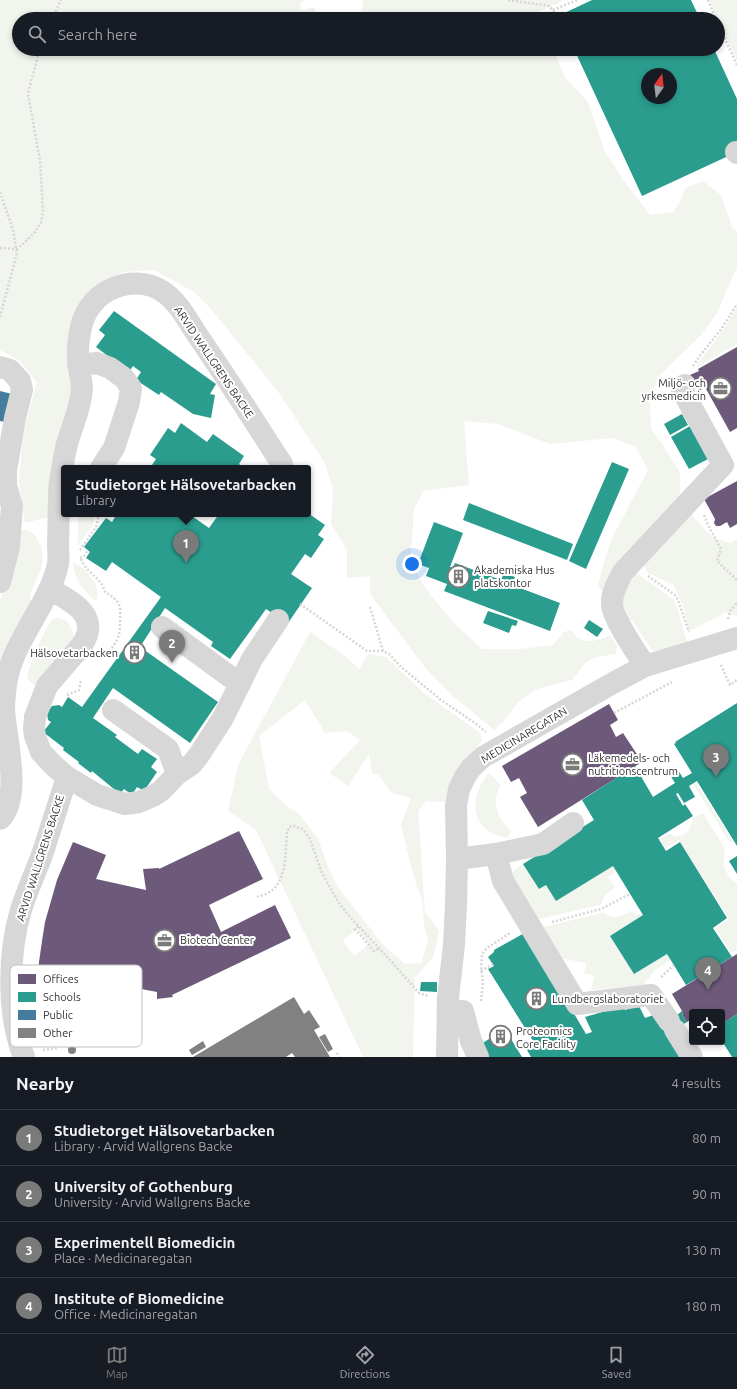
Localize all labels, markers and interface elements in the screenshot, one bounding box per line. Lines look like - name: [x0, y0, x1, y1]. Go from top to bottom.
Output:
- search box: [12, 12, 725, 56]
- icon: search: [26, 23, 48, 45]
- text: Search here: [58, 26, 137, 43]
- north arrow: [641, 68, 677, 104]
- street label: ARVID WALLGRENS BACKE: [172, 304, 256, 420]
- office icon: Miljö- och yrkesmedicin: [708, 376, 734, 402]
- place label: Miljö- och yrkesmedicin: [642, 377, 706, 402]
- popup: [61, 465, 311, 517]
- text: Studietorget Hälsovetarbacken: [76, 476, 296, 493]
- text: Library: [76, 493, 116, 507]
- pin: 1: [173, 530, 199, 563]
- your location: [402, 554, 422, 574]
- building icon: Akademiska Hus platskontor: [446, 563, 472, 589]
- place label: Akademiska Hus platskontor: [474, 564, 554, 589]
- pin: 2: [159, 630, 185, 663]
- building icon: Hälsovetarbacken: [121, 640, 147, 666]
- place label: Hälsovetarbacken: [30, 647, 118, 659]
- street label: MEDICINAREGATAN: [479, 705, 569, 765]
- pin: 3: [703, 744, 729, 777]
- office icon: Läkemedels- och nutritionscentrum: [560, 751, 586, 777]
- place label: Läkemedels- och nutritionscentrum: [588, 752, 678, 777]
- street label: ARVID WALLGRENS BACKE: [14, 793, 66, 923]
- office icon: Biotech Center: [152, 927, 178, 953]
- place label: Biotech Center: [180, 934, 255, 946]
- pin: 4: [695, 957, 721, 990]
- legend: [10, 965, 142, 1047]
- text: Offices: [43, 973, 79, 985]
- building icon: Lundbergslaboratoriet: [523, 986, 549, 1012]
- text: Schools: [43, 991, 81, 1003]
- place label: Lundbergslaboratoriet: [552, 993, 664, 1005]
- text: Public: [43, 1009, 73, 1021]
- map controls: [689, 1009, 725, 1045]
- button: locate: [689, 1009, 725, 1045]
- building icon: Proteomics Core Facility: [488, 1024, 514, 1050]
- place label: Proteomics Core Facility: [516, 1025, 577, 1050]
- text: Other: [43, 1027, 73, 1039]
- text: Nearby: [16, 1074, 74, 1093]
- text: 4 results: [671, 1076, 721, 1090]
- text: Studietorget Hälsovetarbacken: [54, 1122, 275, 1139]
- text: 1: [25, 1131, 33, 1145]
- text: 80 m: [692, 1131, 721, 1145]
- text: Library · Arvid Wallgrens Backe: [54, 1139, 233, 1153]
- text: University of Gothenburg: [54, 1178, 233, 1195]
- text: 2: [25, 1187, 33, 1201]
- text: 90 m: [692, 1187, 721, 1201]
- text: University · Arvid Wallgrens Backe: [54, 1195, 250, 1209]
- text: Experimentell Biomedicin: [54, 1234, 235, 1251]
- text: 3: [25, 1243, 33, 1257]
- text: 130 m: [685, 1243, 721, 1257]
- text: Place · Medicinaregatan: [54, 1251, 192, 1265]
- text: Institute of Biomedicine: [54, 1290, 224, 1307]
- text: 4: [25, 1299, 33, 1313]
- text: 180 m: [685, 1299, 721, 1313]
- text: Office · Medicinaregatan: [54, 1307, 197, 1321]
- tab: Map: [106, 1344, 128, 1380]
- tab: Directions: [340, 1344, 390, 1380]
- tab: Saved: [602, 1344, 631, 1380]

